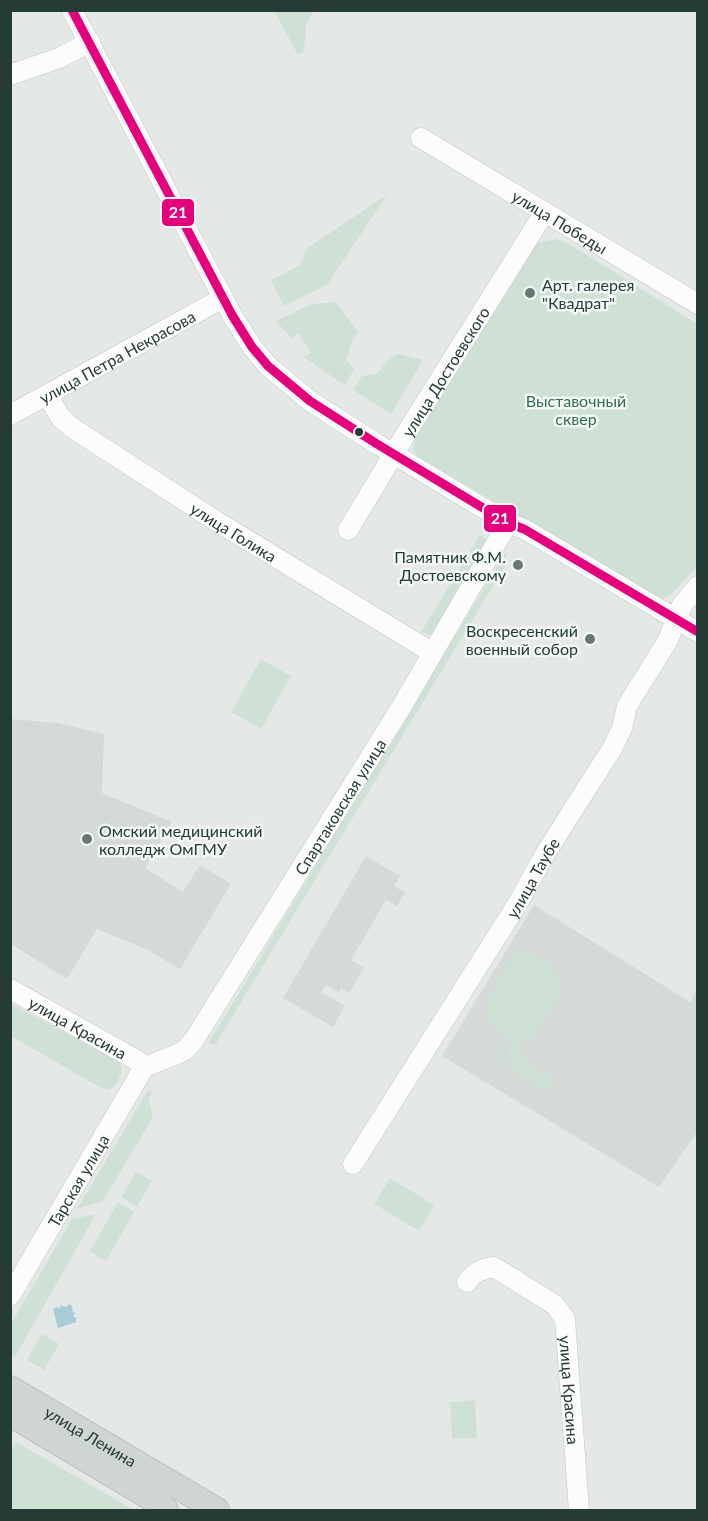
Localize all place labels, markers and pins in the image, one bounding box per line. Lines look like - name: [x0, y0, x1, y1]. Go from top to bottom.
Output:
- place label: Арт. галерея "Квадрат": [542, 275, 634, 312]
- marker: Арт. галерея "Квадрат": [523, 286, 537, 300]
- unlabelled marker: [353, 426, 365, 438]
- place label: Памятник Ф.М. Достоевскому: [394, 547, 507, 584]
- marker: Памятник Ф.М. Достоевскому: [511, 558, 525, 572]
- place label: Воскресенский военный собор: [466, 621, 578, 658]
- marker: Воскресенский военный собор: [583, 632, 597, 646]
- place label: Омский медицинский колледж ОмГМУ: [99, 821, 262, 858]
- marker: Омский медицинский колледж ОмГМУ: [80, 832, 94, 846]

